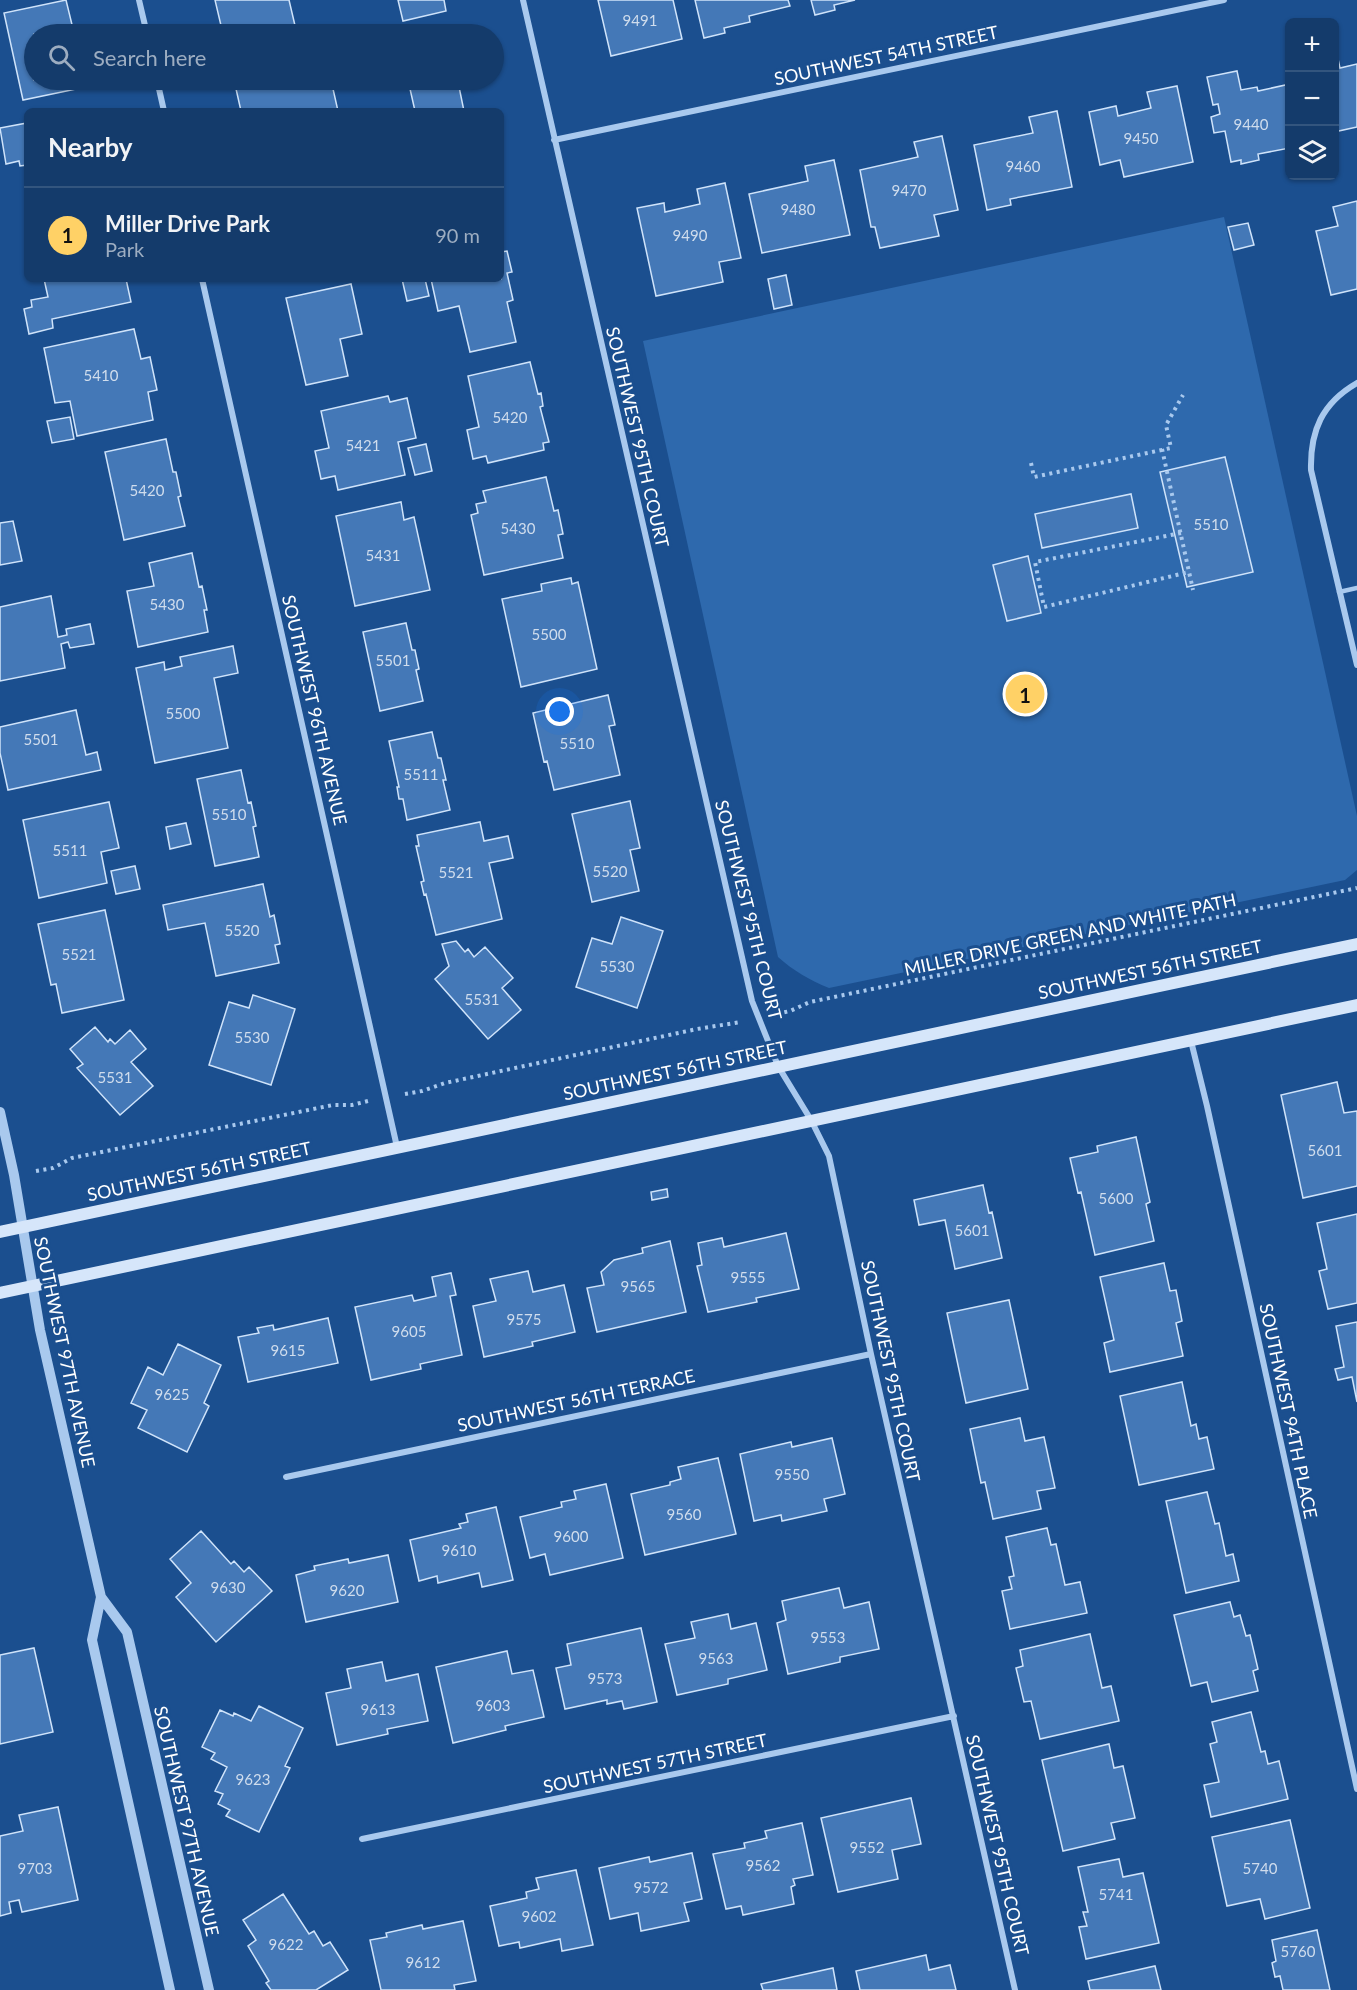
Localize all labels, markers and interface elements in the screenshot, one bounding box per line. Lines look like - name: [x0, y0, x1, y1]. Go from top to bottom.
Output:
- house number: 9491: [623, 11, 657, 29]
- map controls: [1285, 18, 1339, 180]
- button: +: [1285, 18, 1339, 72]
- street label: SOUTHWEST 54TH STREET: [772, 20, 1000, 89]
- search box: [24, 24, 504, 90]
- icon: search: [45, 41, 78, 74]
- text: Search here: [93, 44, 206, 71]
- button: −: [1285, 72, 1339, 126]
- house number: 9440: [1234, 115, 1269, 133]
- button: layers: [1285, 126, 1339, 180]
- house number: 9450: [1124, 129, 1159, 147]
- text: Nearby: [48, 131, 133, 163]
- house number: 9460: [1006, 157, 1041, 175]
- house number: 9470: [892, 181, 927, 199]
- house number: 9480: [781, 200, 816, 218]
- text: Miller Drive Park: [105, 210, 270, 237]
- text: 1: [62, 223, 73, 247]
- text: 90 m: [435, 223, 480, 247]
- house number: 9490: [673, 226, 708, 244]
- text: Park: [105, 237, 144, 261]
- street label: SOUTHWEST 95TH COURT: [602, 324, 674, 550]
- house number: 5410: [84, 366, 119, 384]
- house number: 5420: [493, 408, 528, 426]
- house number: 5421: [346, 436, 380, 454]
- house number: 5420: [130, 481, 165, 499]
- house number: 5510: [1194, 515, 1229, 533]
- house number: 5430: [501, 519, 536, 537]
- house number: 5431: [366, 546, 400, 564]
- street label: SOUTHWEST 96TH AVENUE: [278, 593, 352, 827]
- house number: 5430: [150, 595, 185, 613]
- house number: 5500: [532, 625, 567, 643]
- house number: 5501: [376, 651, 410, 669]
- pin: 1: [1006, 672, 1044, 716]
- your location: [545, 697, 574, 726]
- house number: 5500: [166, 704, 201, 722]
- house number: 5501: [24, 730, 58, 748]
- house number: 5510: [560, 734, 595, 752]
- house number: 5511: [404, 765, 438, 783]
- street label: SOUTHWEST 95TH COURT: [711, 798, 787, 1023]
- house number: 5510: [212, 805, 247, 823]
- house number: 5511: [53, 841, 87, 859]
- house number: 5520: [593, 862, 628, 880]
- house number: 5521: [439, 863, 473, 881]
- street label: MILLER DRIVE GREEN AND WHITE PATH: [902, 888, 1238, 980]
- house number: 5520: [225, 921, 260, 939]
- street label: SOUTHWEST 56TH STREET: [1036, 934, 1264, 1003]
- house number: 5521: [62, 945, 96, 963]
- house number: 5530: [600, 957, 635, 975]
- house number: 5531: [465, 990, 499, 1008]
- house number: 5530: [235, 1028, 270, 1046]
- street label: SOUTHWEST 56TH STREET: [561, 1035, 789, 1104]
- house number: 5531: [98, 1068, 132, 1086]
- street label: SOUTHWEST 56TH STREET: [85, 1136, 313, 1205]
- house number: 5601: [1308, 1141, 1342, 1159]
- house number: 5600: [1099, 1189, 1134, 1207]
- house number: 5601: [955, 1221, 989, 1239]
- street label: SOUTHWEST 97TH AVENUE: [30, 1234, 100, 1470]
- street label: SOUTHWEST 95TH COURT: [857, 1258, 925, 1484]
- house number: 9555: [731, 1268, 765, 1286]
- house number: 9565: [621, 1277, 655, 1295]
- street label: SOUTHWEST 94TH PLACE: [1255, 1301, 1323, 1521]
- house number: 9575: [507, 1310, 541, 1328]
- house number: 9605: [392, 1322, 426, 1340]
- house number: 9615: [271, 1341, 305, 1359]
- street label: SOUTHWEST 56TH TERRACE: [455, 1364, 697, 1436]
- house number: 9625: [155, 1385, 189, 1403]
- house number: 9550: [775, 1465, 810, 1483]
- house number: 9560: [667, 1505, 702, 1523]
- house number: 9600: [554, 1527, 589, 1545]
- house number: 9610: [442, 1541, 477, 1559]
- house number: 9630: [211, 1578, 246, 1596]
- house number: 9620: [330, 1581, 365, 1599]
- house number: 9553: [811, 1628, 845, 1646]
- house number: 9563: [699, 1649, 733, 1667]
- house number: 9573: [588, 1669, 622, 1687]
- house number: 9603: [476, 1696, 510, 1714]
- house number: 9613: [361, 1700, 395, 1718]
- street label: SOUTHWEST 97TH AVENUE: [150, 1704, 224, 1938]
- street label: SOUTHWEST 57TH STREET: [541, 1728, 769, 1797]
- street label: SOUTHWEST 95TH COURT: [962, 1732, 1034, 1958]
- house number: 9623: [236, 1770, 270, 1788]
- house number: 9552: [850, 1838, 884, 1856]
- house number: 9562: [746, 1856, 780, 1874]
- house number: 9703: [18, 1859, 52, 1877]
- house number: 5740: [1243, 1859, 1278, 1877]
- house number: 9572: [634, 1878, 668, 1896]
- house number: 5741: [1099, 1885, 1133, 1903]
- house number: 9602: [522, 1907, 556, 1925]
- house number: 9622: [269, 1935, 303, 1953]
- house number: 5760: [1281, 1942, 1316, 1960]
- house number: 9612: [406, 1953, 440, 1971]

